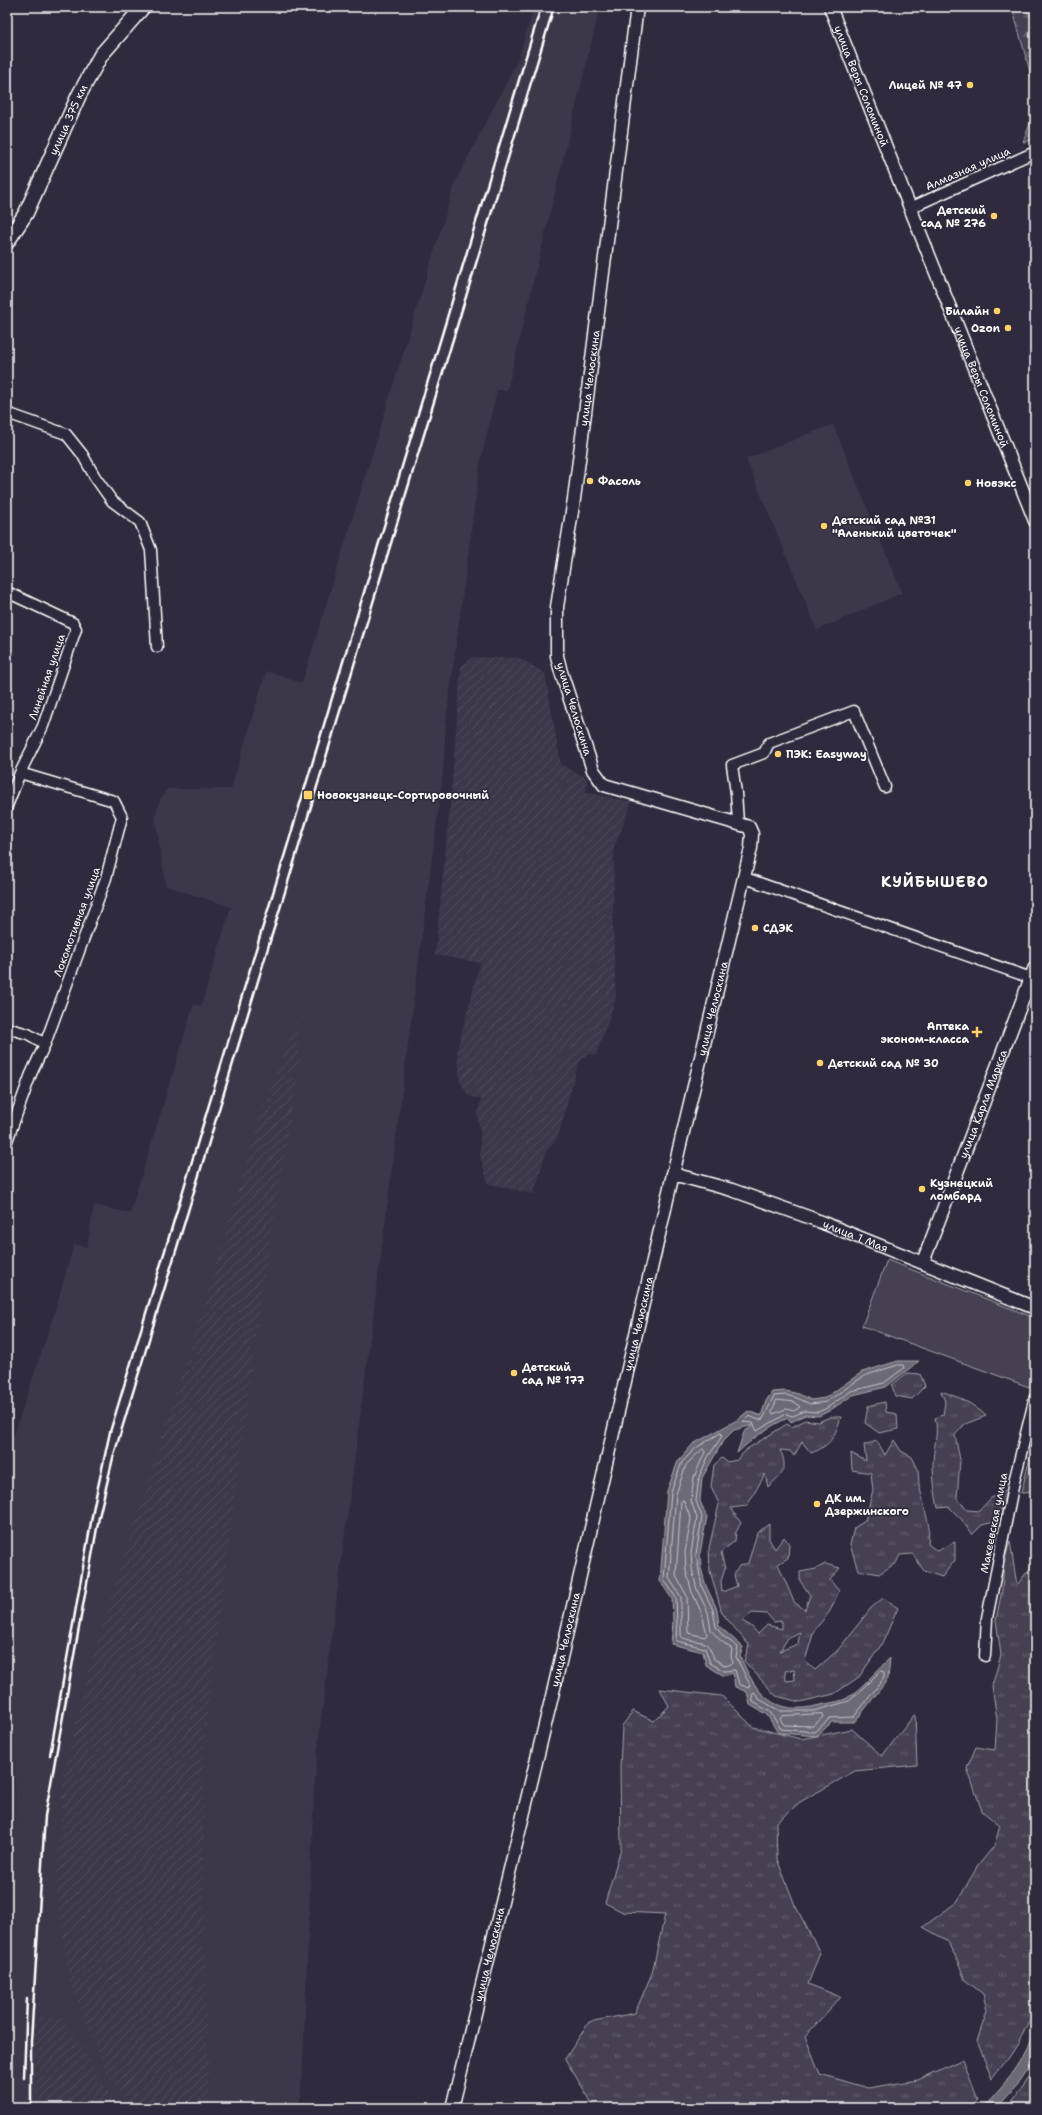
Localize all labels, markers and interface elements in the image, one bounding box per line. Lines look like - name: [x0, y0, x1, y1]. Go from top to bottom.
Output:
- street label: улица Веры Соломиной: [831, 23, 892, 149]
- place label: Лицей № 47: [889, 78, 962, 93]
- marker: Лицей № 47: [965, 80, 975, 90]
- street label: улица 375 км: [46, 81, 91, 157]
- street label: Алмазная улица: [923, 144, 1013, 194]
- place label: Детский сад № 276: [921, 203, 986, 231]
- marker: Детский сад № 276: [989, 211, 999, 221]
- place label: Билайн: [945, 304, 989, 319]
- marker: Билайн: [992, 306, 1002, 316]
- place label: Ozon: [971, 321, 1001, 336]
- marker: Ozon: [1003, 323, 1013, 333]
- street label: улица Веры Соломиной: [951, 324, 1012, 450]
- street label: улица Челюскина: [576, 329, 603, 427]
- place label: Фасоль: [598, 474, 641, 489]
- marker: Фасоль: [585, 476, 595, 486]
- place label: Новэкс: [976, 476, 1017, 491]
- marker: Новэкс: [963, 478, 973, 488]
- place label: Детский сад №31 "Аленький цветочек": [832, 513, 957, 541]
- marker: Детский сад №31 "Аленький цветочек": [819, 521, 829, 531]
- street label: Линейная улица: [25, 632, 69, 722]
- street label: улица Челюскина: [553, 661, 595, 758]
- place label: ПЭК: Easyway: [786, 747, 867, 762]
- marker: ПЭК: Easyway: [773, 749, 783, 759]
- place label: Новокузнецк-Сортировочный: [317, 788, 489, 803]
- marker: Новокузнецк-Сортировочный: [302, 789, 314, 801]
- street label: Локомотивная улица: [50, 865, 104, 979]
- district label: КУЙБЫШЕВО: [881, 872, 989, 892]
- place label: СДЭК: [763, 921, 794, 936]
- marker: СДЭК: [750, 923, 760, 933]
- street label: улица Челюскина: [694, 960, 731, 1057]
- place label: Аптека эконом-класса: [881, 1019, 969, 1047]
- marker: Аптека эконом-класса: [972, 1027, 982, 1037]
- street label: улица Карла Маркса: [956, 1047, 1010, 1160]
- place label: Детский сад № 30: [828, 1056, 939, 1071]
- marker: Детский сад № 30: [815, 1058, 825, 1068]
- place label: Кузнецкий ломбард: [930, 1176, 993, 1204]
- marker: Кузнецкий ломбард: [917, 1184, 927, 1194]
- street label: улица 1 Мая: [821, 1216, 890, 1256]
- street label: улица Челюскина: [620, 1275, 657, 1373]
- place label: Детский сад № 177: [522, 1360, 585, 1388]
- marker: Детский сад № 177: [509, 1368, 519, 1378]
- street label: Макеевская улица: [977, 1471, 1011, 1575]
- place label: ДК им. Дзержинского: [825, 1491, 909, 1519]
- marker: ДК им. Дзержинского: [812, 1499, 822, 1509]
- street label: улица Челюскина: [547, 1591, 583, 1688]
- street label: улица Челюскина: [471, 1906, 508, 2003]

